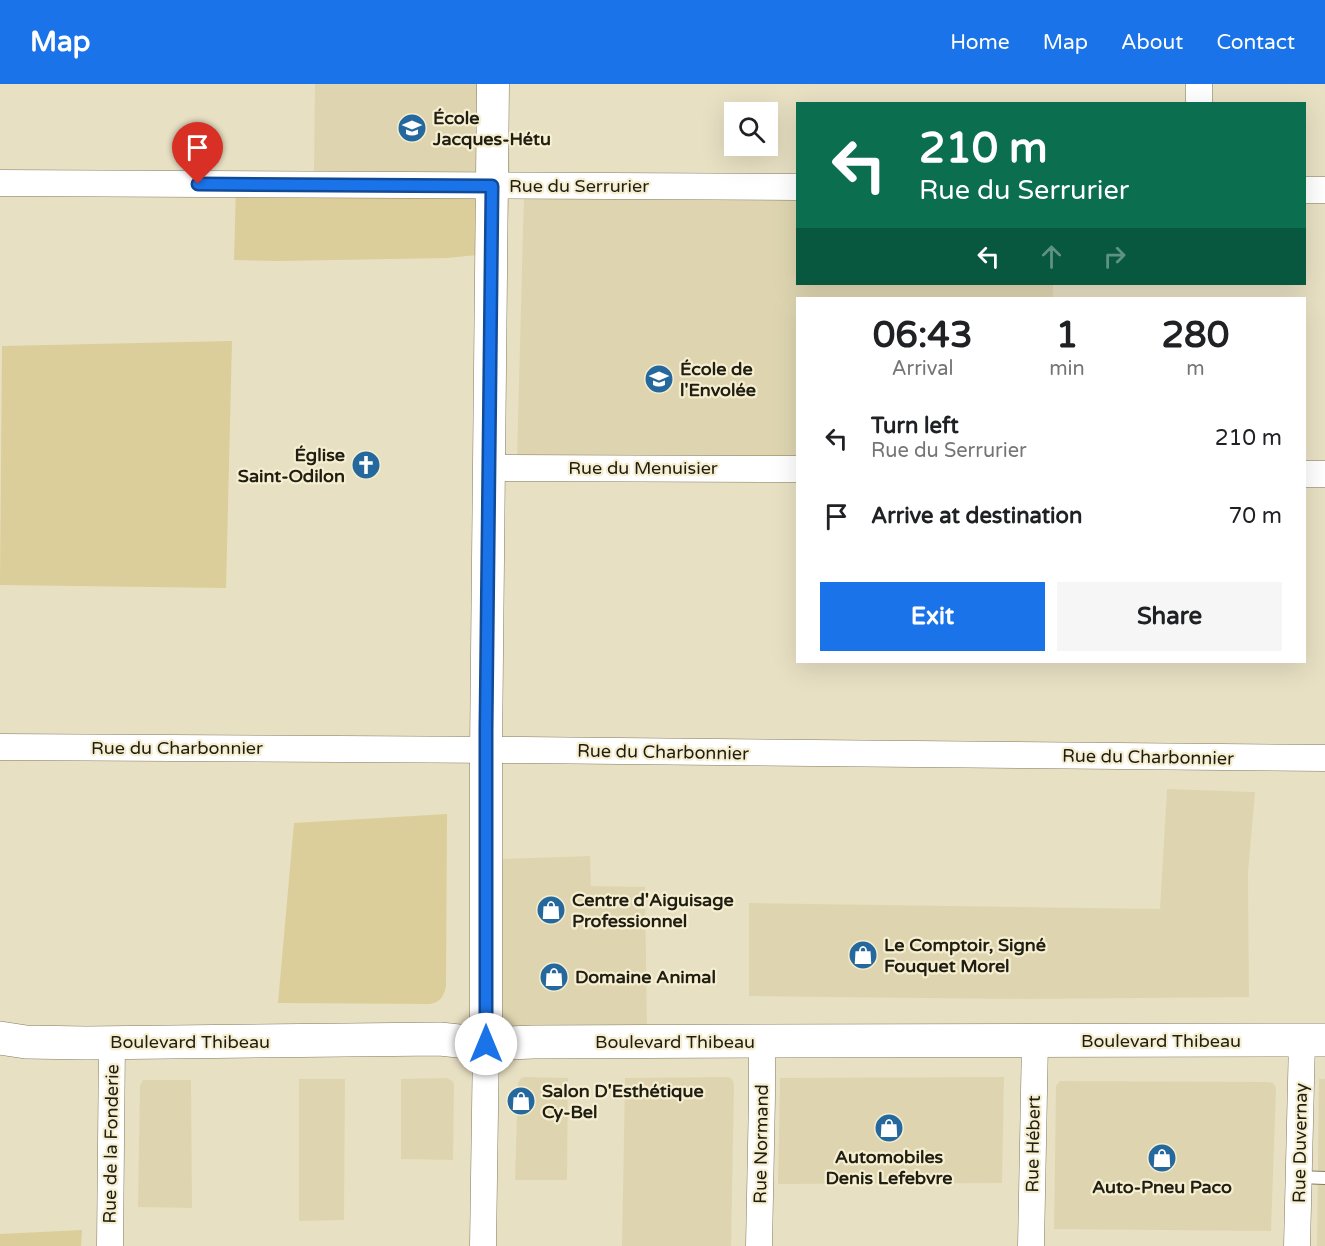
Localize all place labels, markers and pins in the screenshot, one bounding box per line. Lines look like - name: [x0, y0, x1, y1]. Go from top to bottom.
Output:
- place label: École Jacques-Hétu: [432, 107, 551, 150]
- school or university icon: École Jacques-Hétu: [396, 112, 428, 144]
- pin: [172, 122, 223, 184]
- place label: École de l'Envolée: [680, 358, 756, 401]
- school or university icon: École de l'Envolée: [643, 363, 675, 395]
- place label: Église Saint-Odilon: [238, 444, 345, 487]
- church icon: Église Saint-Odilon: [350, 449, 382, 481]
- place label: Centre d'Aiguisage Professionnel: [572, 889, 734, 932]
- shop icon: Centre d'Aiguisage Professionnel: [535, 894, 567, 926]
- place label: Le Comptoir, Signé Fouquet Morel: [884, 934, 1046, 977]
- shop icon: Le Comptoir, Signé Fouquet Morel: [847, 939, 879, 971]
- shop icon: Domaine Animal: [538, 961, 570, 993]
- place label: Domaine Animal: [575, 966, 716, 988]
- place label: Salon D'Esthétique Cy-Bel: [542, 1080, 704, 1123]
- shop icon: Salon D'Esthétique Cy-Bel: [505, 1085, 537, 1117]
- shop icon: Automobiles Denis Lefebvre: [873, 1112, 905, 1144]
- shop icon: Auto-Pneu Paco: [1146, 1142, 1178, 1174]
- place label: Automobiles Denis Lefebvre: [826, 1146, 952, 1189]
- place label: Auto-Pneu Paco: [1092, 1176, 1232, 1198]

